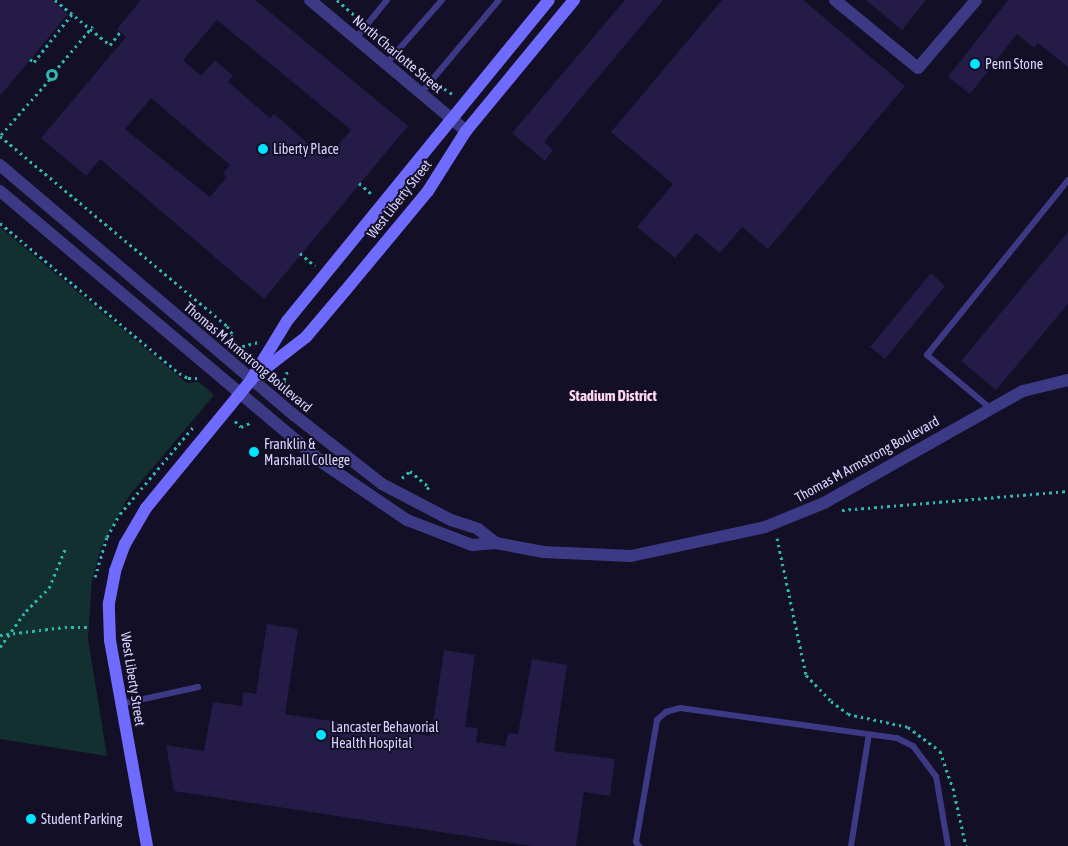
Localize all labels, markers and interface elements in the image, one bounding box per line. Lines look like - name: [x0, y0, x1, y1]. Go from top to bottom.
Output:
- street label: North Charlotte Street: [350, 11, 446, 97]
- place label: Penn Stone: [985, 56, 1043, 72]
- marker: Penn Stone: [969, 58, 981, 70]
- place label: Liberty Place: [273, 141, 339, 157]
- marker: Liberty Place: [257, 143, 269, 155]
- street label: West Liberty Street: [363, 156, 435, 242]
- street label: Thomas M Armstrong Boulevard: [180, 298, 316, 416]
- district label: Stadium District: [569, 387, 657, 405]
- street label: Thomas M Armstrong Boulevard: [792, 412, 942, 506]
- place label: Franklin & Marshall College: [264, 436, 350, 468]
- marker: Franklin & Marshall College: [248, 446, 260, 458]
- street label: West Liberty Street: [117, 631, 149, 727]
- place label: Lancaster Behavorial Health Hospital: [331, 719, 439, 752]
- marker: Lancaster Behavorial Health Hospital: [315, 729, 327, 741]
- place label: Student Parking: [41, 811, 122, 827]
- marker: Student Parking: [25, 813, 37, 825]

